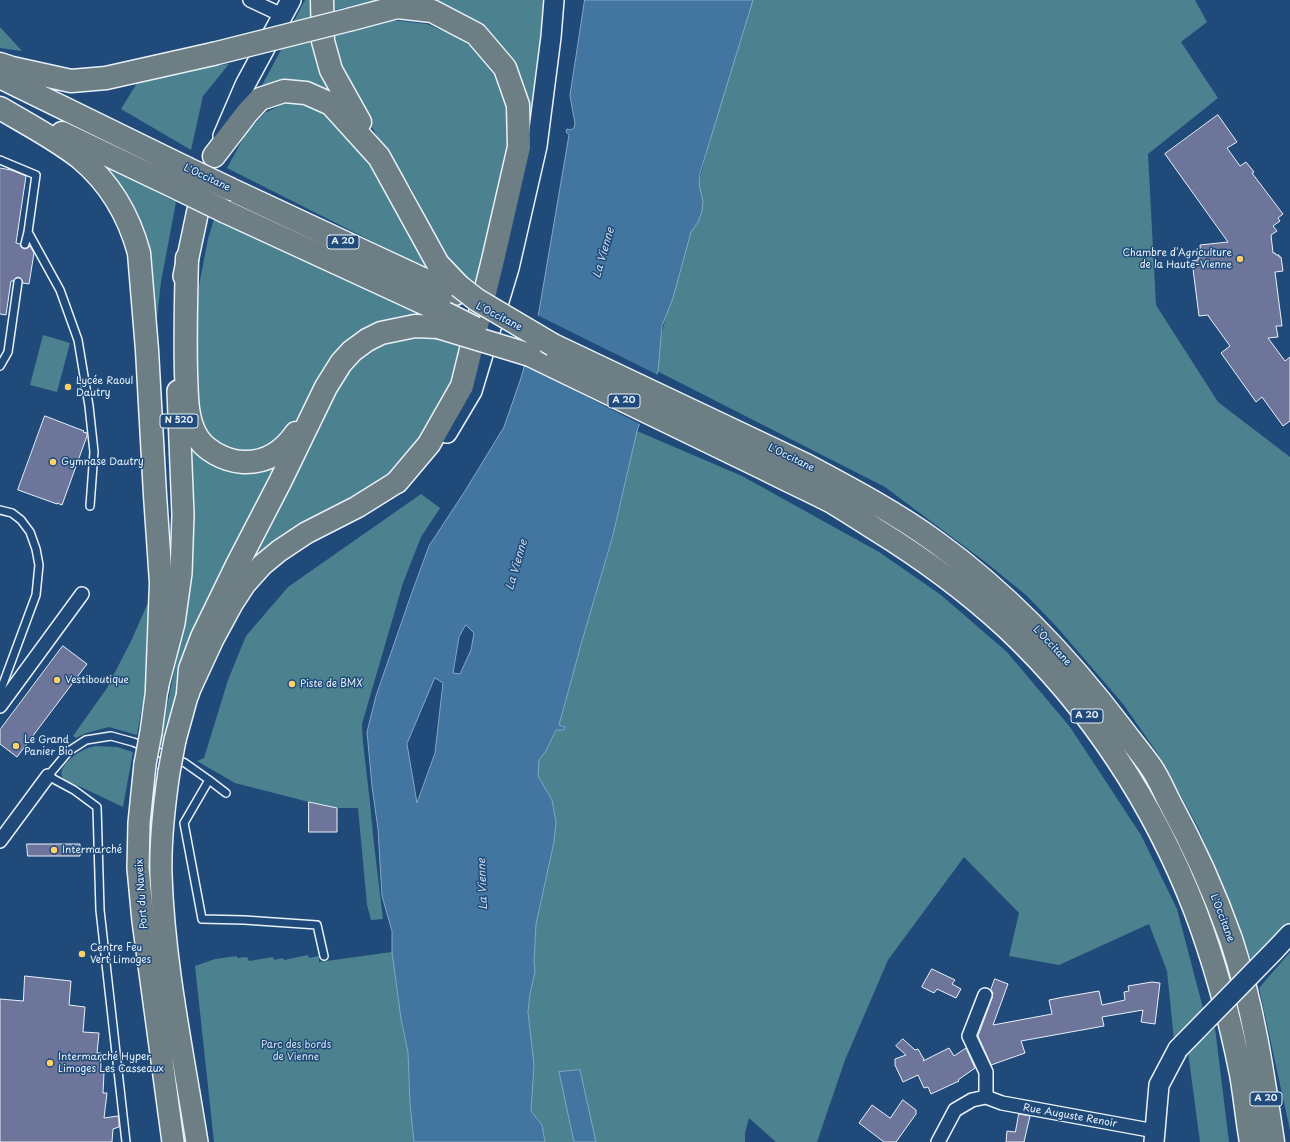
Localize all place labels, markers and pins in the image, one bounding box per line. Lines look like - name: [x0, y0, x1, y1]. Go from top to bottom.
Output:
- place label: Chambre d'Agriculture de la Haute-Vienne: [1122, 247, 1232, 270]
- marker: Chambre d'Agriculture de la Haute-Vienne: [1235, 254, 1245, 264]
- place label: Lycée Raoul Dautry: [76, 375, 133, 398]
- marker: Lycée Raoul Dautry: [63, 382, 73, 392]
- place label: Gymnase Dautry: [61, 456, 144, 468]
- marker: Gymnase Dautry: [48, 457, 58, 467]
- place label: Vestiboutique: [65, 674, 129, 686]
- marker: Vestiboutique: [52, 675, 62, 685]
- place label: Piste de BMX: [300, 678, 363, 690]
- marker: Piste de BMX: [287, 679, 297, 689]
- place label: Le Grand Panier Bio: [24, 734, 73, 758]
- marker: Le Grand Panier Bio: [11, 741, 21, 751]
- place label: Intermarché: [62, 844, 122, 856]
- marker: Intermarché: [49, 845, 59, 855]
- place label: Centre Feu Vert Limoges: [90, 942, 151, 966]
- marker: Centre Feu Vert Limoges: [77, 949, 87, 959]
- place label: Intermarché Hyper Limoges Les Casseaux: [58, 1051, 164, 1074]
- marker: Intermarché Hyper Limoges Les Casseaux: [45, 1058, 55, 1068]

